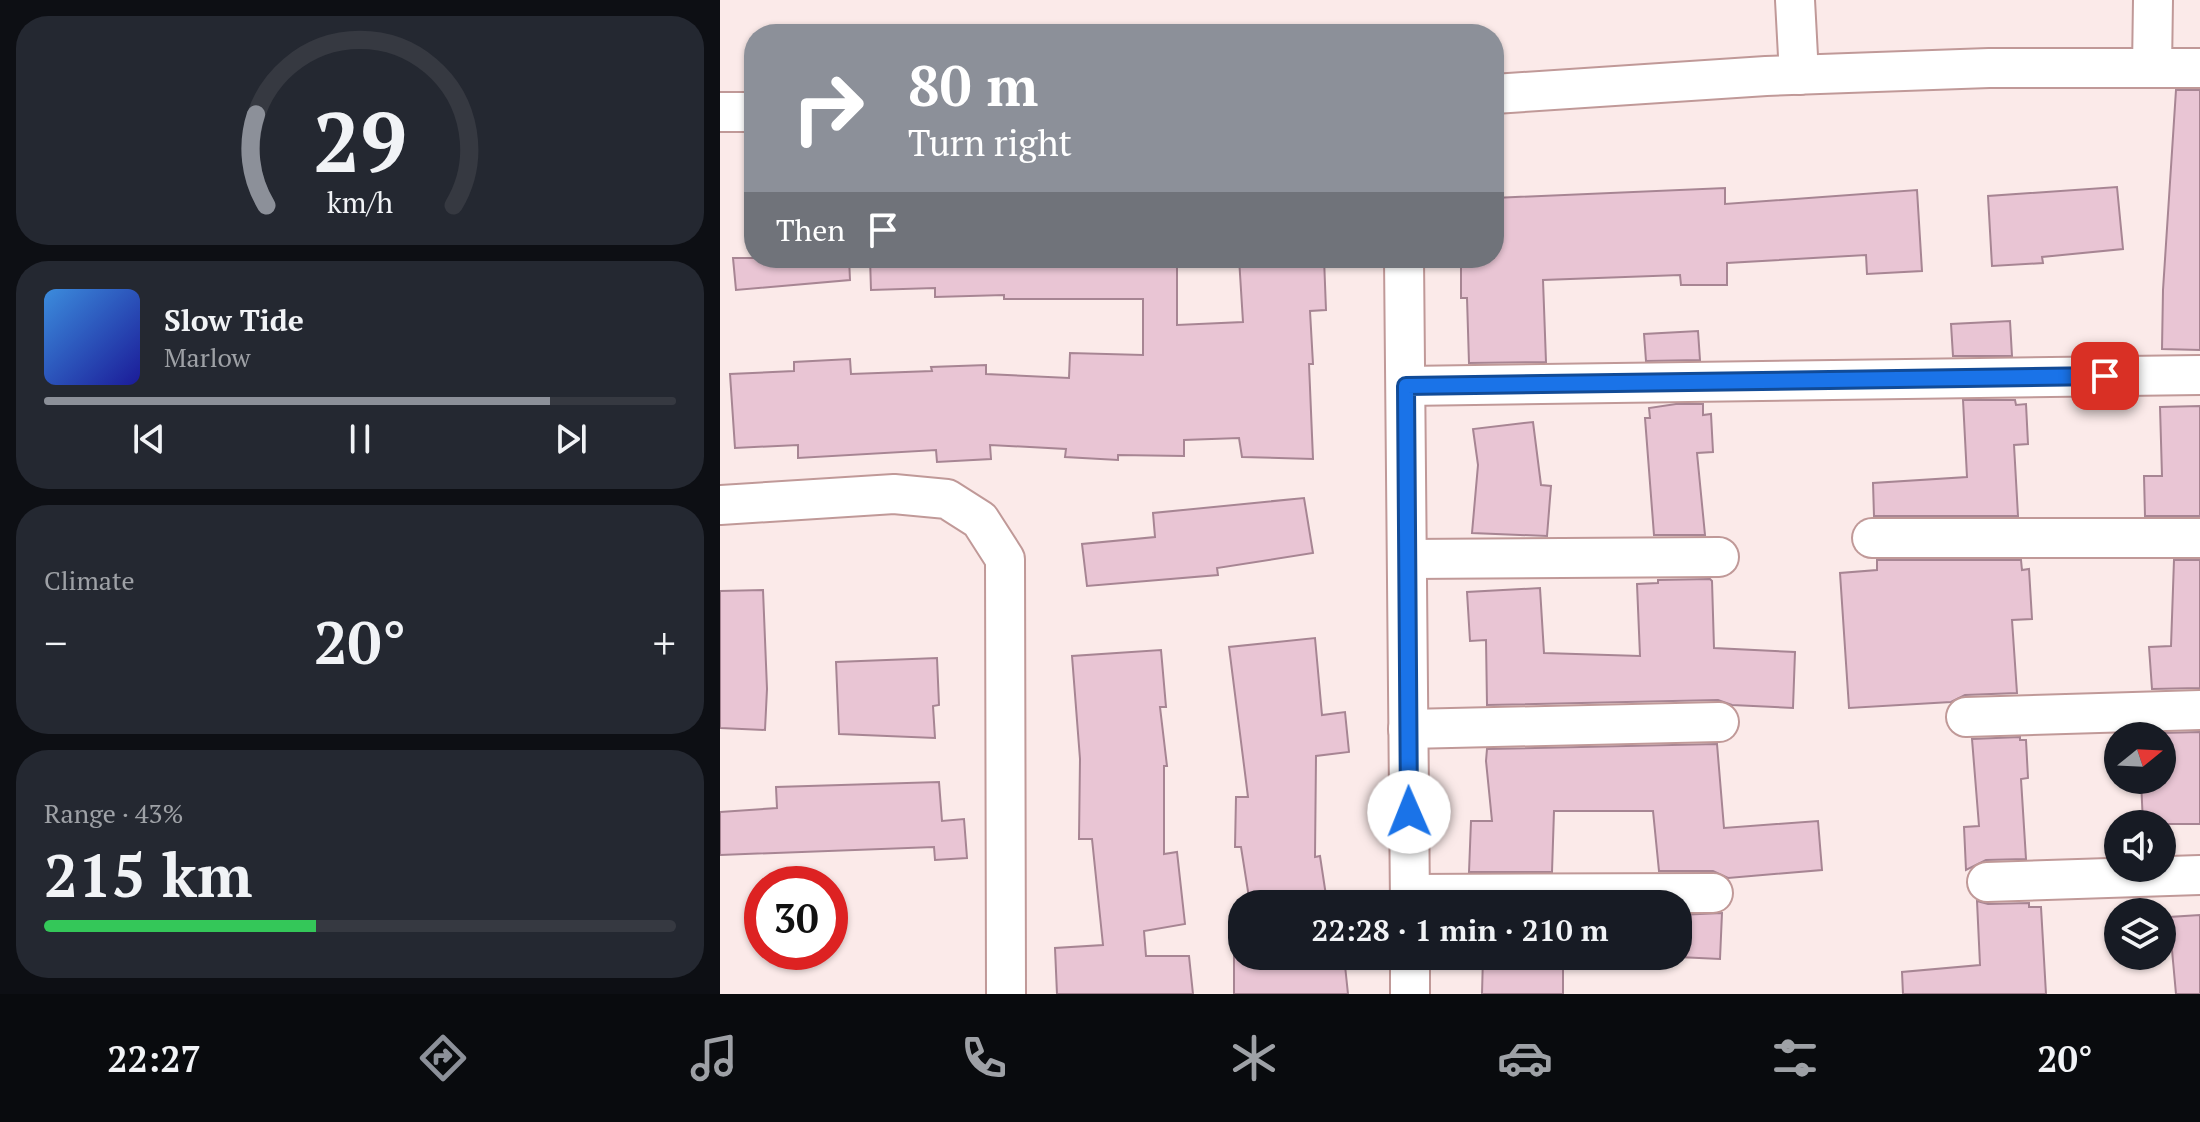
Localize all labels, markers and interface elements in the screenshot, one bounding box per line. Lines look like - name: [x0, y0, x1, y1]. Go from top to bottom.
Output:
- text: 80 m: [908, 48, 1038, 122]
- icon: right: [776, 56, 880, 160]
- text: 29: [313, 86, 407, 196]
- text: Turn right: [908, 119, 1072, 166]
- text: km/h: [327, 183, 393, 221]
- icon: arrive: [861, 208, 905, 252]
- text: Then: [776, 210, 845, 250]
- text: Slow Tide: [164, 300, 304, 340]
- text: Marlow: [164, 340, 250, 374]
- pin: [2071, 342, 2139, 410]
- icon: arrive: [2083, 354, 2127, 398]
- icon: previous: [127, 417, 171, 461]
- icon: pause: [338, 417, 382, 461]
- icon: next: [549, 417, 593, 461]
- text: Climate: [44, 563, 135, 597]
- text: 20°: [314, 602, 406, 681]
- text: −: [44, 613, 67, 672]
- text: +: [653, 613, 676, 672]
- north arrow: [2104, 722, 2176, 794]
- map controls: [2104, 722, 2176, 970]
- position arrow: [1367, 770, 1451, 854]
- text: Range · 43%: [44, 796, 183, 830]
- button: sound: [2104, 810, 2176, 882]
- text: 215 km: [44, 835, 252, 914]
- speed limit sign: 30: [744, 866, 848, 970]
- button: layers: [2104, 898, 2176, 970]
- text: 22:28 · 1 min · 210 m: [1312, 910, 1608, 950]
- icon: directions: [415, 1030, 471, 1086]
- icon: music: [686, 1030, 742, 1086]
- icon: phone: [956, 1030, 1012, 1086]
- icon: climate: [1226, 1030, 1282, 1086]
- icon: car: [1497, 1030, 1553, 1086]
- icon: filters: [1767, 1030, 1823, 1086]
- text: 22:27: [107, 1035, 201, 1082]
- text: 20°: [2037, 1035, 2093, 1082]

